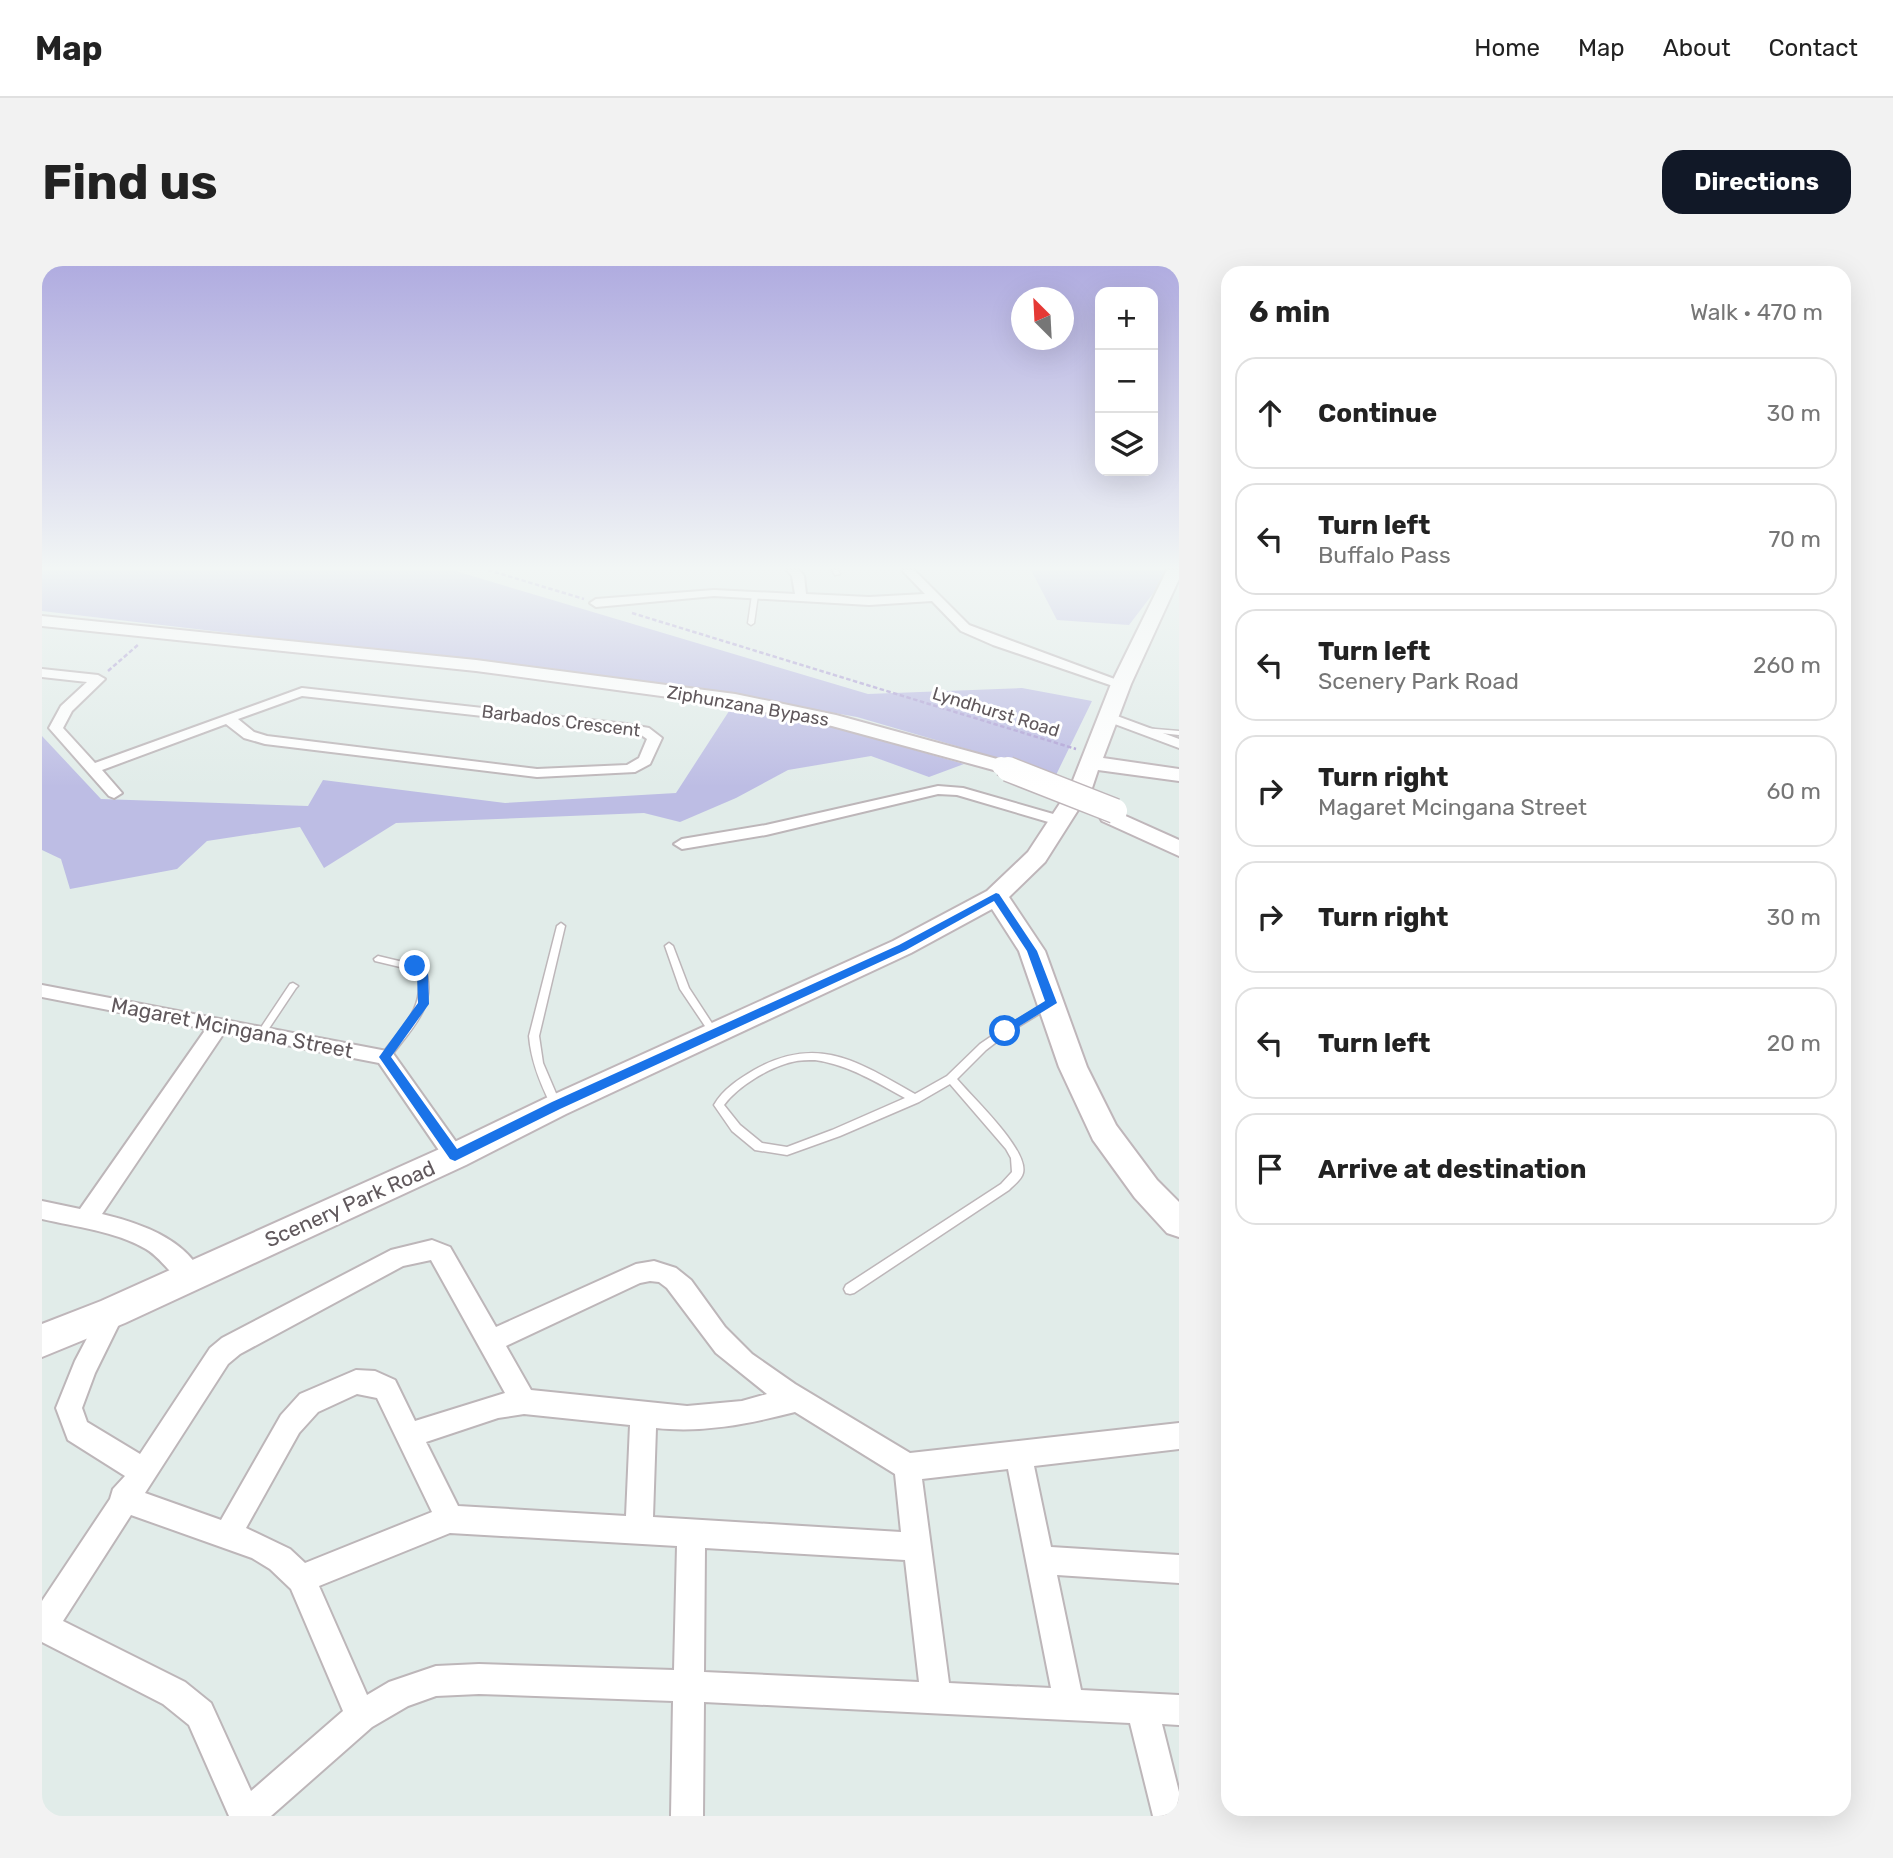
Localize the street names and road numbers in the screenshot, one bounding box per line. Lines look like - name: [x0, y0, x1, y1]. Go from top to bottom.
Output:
- street label: Ziphunzana Bypass: [665, 681, 831, 731]
- street label: Lyndhurst Road: [930, 682, 1062, 742]
- street label: Barbados Crescent: [480, 700, 642, 742]
- street label: Magaret Mcingana Street: [109, 992, 355, 1063]
- street label: Scenery Park Road: [261, 1155, 439, 1252]

